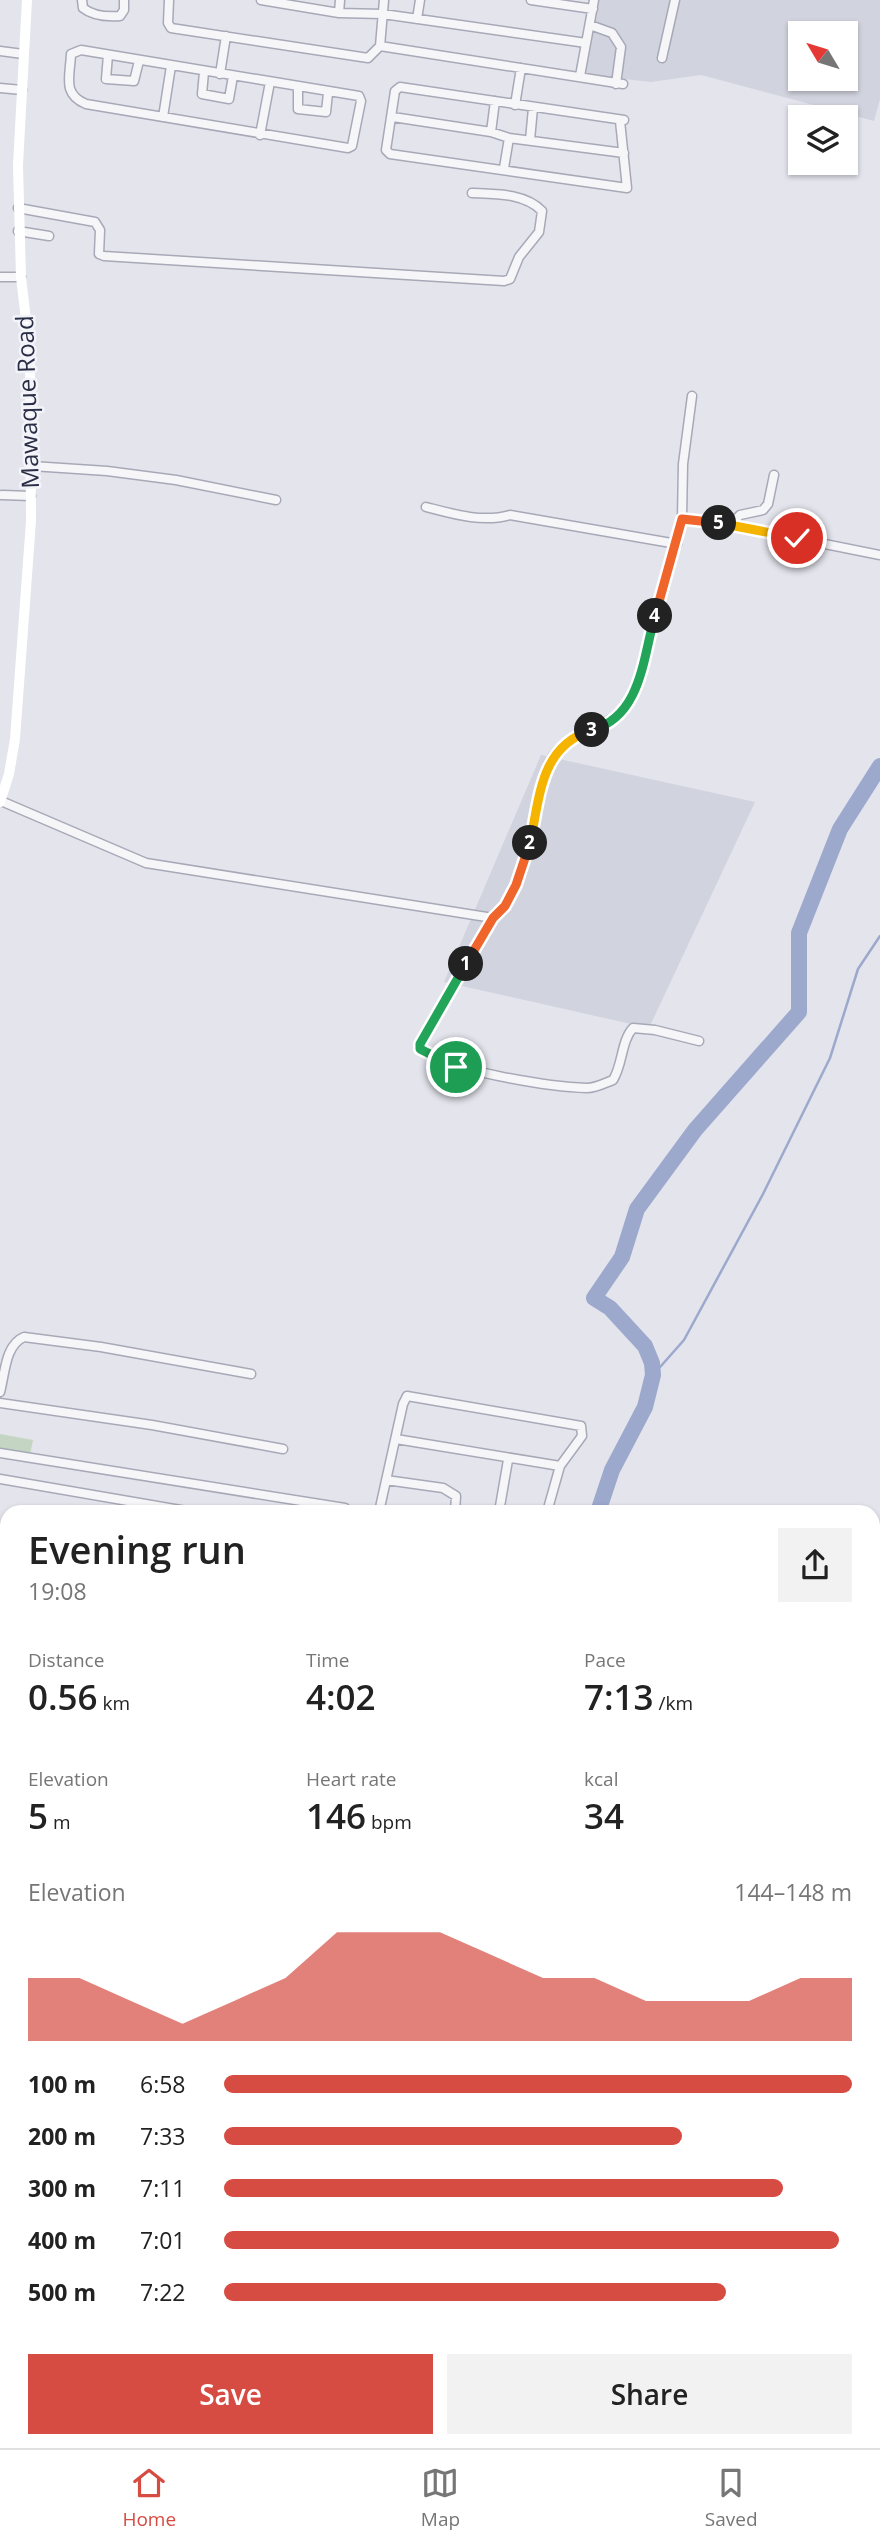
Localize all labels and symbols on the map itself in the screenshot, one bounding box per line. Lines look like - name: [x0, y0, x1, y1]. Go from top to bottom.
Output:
- north arrow: [788, 21, 858, 91]
- street label: Mawaque Road: [7, 315, 46, 489]
- pin: 5: [702, 505, 736, 540]
- pin: [767, 508, 827, 568]
- pin: 4: [638, 598, 672, 634]
- pin: 3: [574, 712, 610, 748]
- pin: 2: [512, 826, 548, 860]
- pin: 1: [448, 946, 484, 982]
- pin: [426, 1037, 486, 1097]

